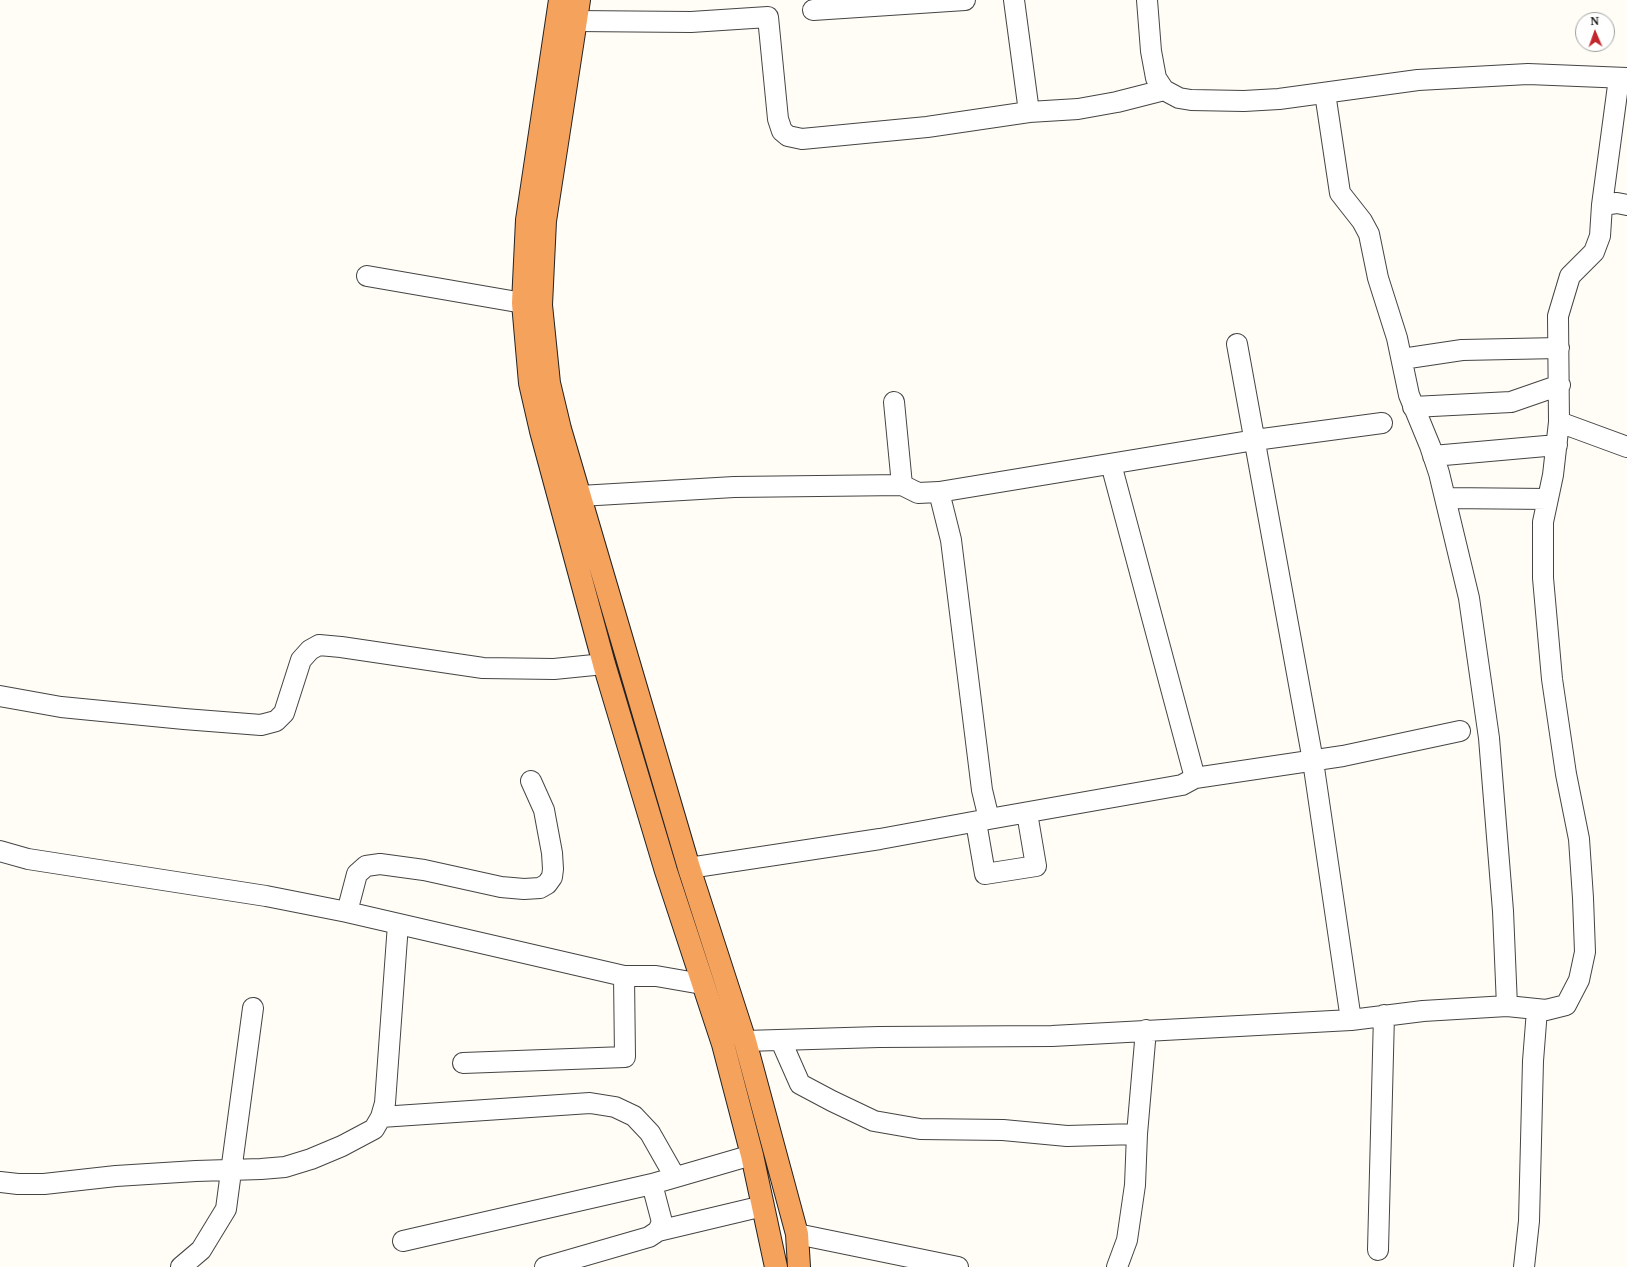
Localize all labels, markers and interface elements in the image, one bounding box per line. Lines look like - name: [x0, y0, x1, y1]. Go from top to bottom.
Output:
- north arrow: [1575, 12, 1615, 52]
- text: N: [1590, 13, 1599, 28]

